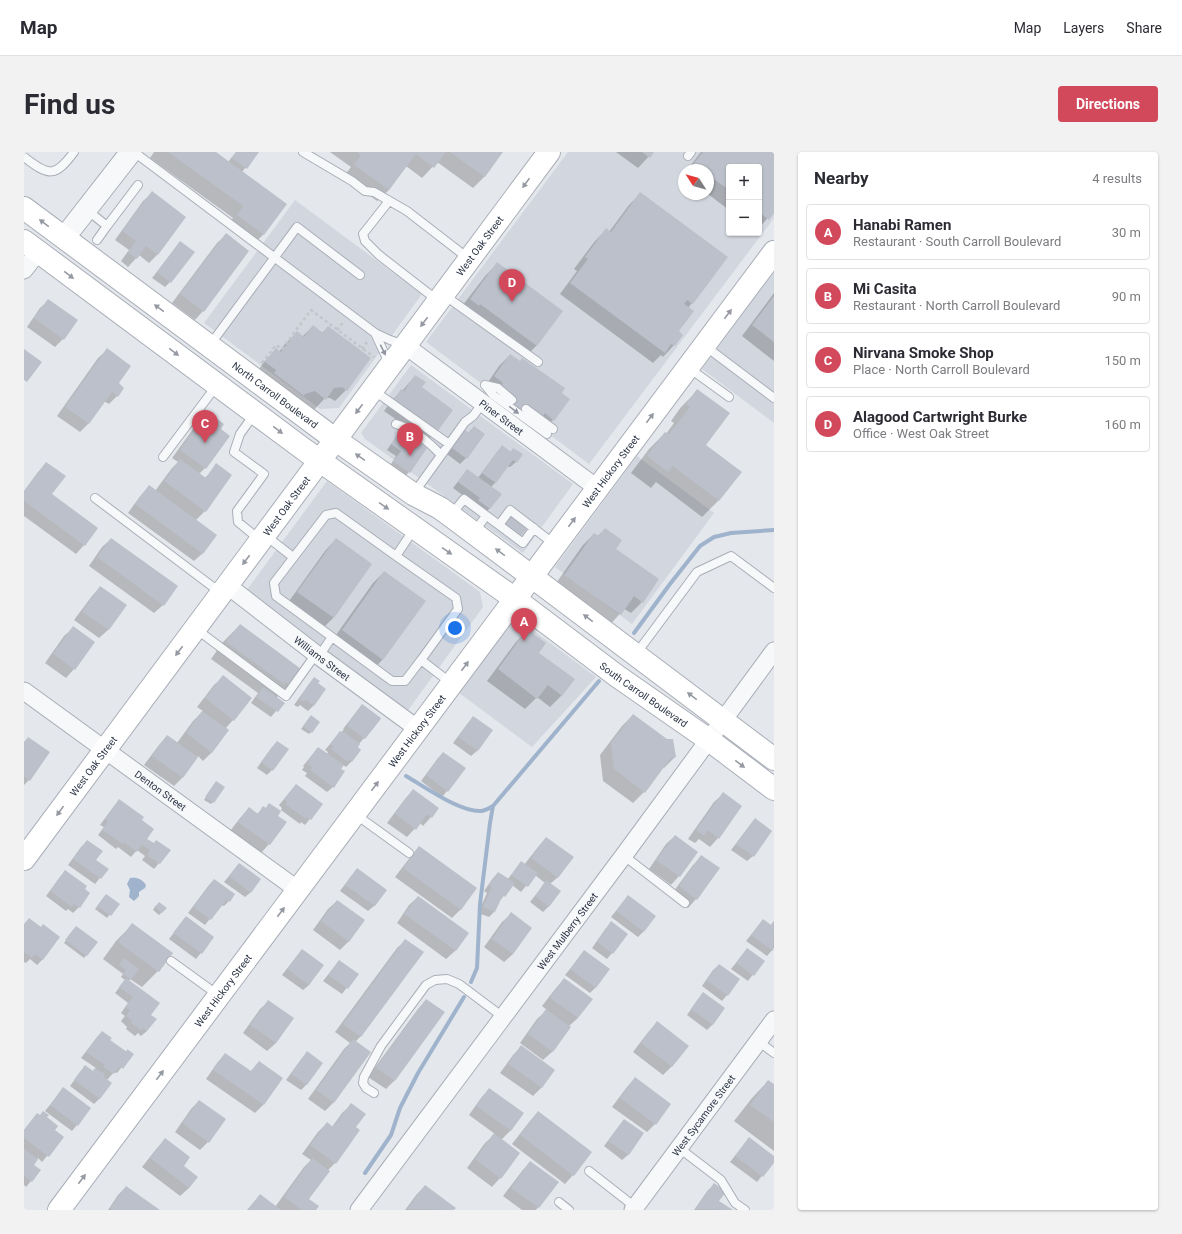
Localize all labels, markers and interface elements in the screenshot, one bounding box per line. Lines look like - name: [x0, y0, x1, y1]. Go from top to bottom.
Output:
- text: Map: [20, 16, 58, 39]
- text: Map: [1014, 20, 1041, 36]
- text: Layers: [1063, 20, 1104, 36]
- text: Share: [1126, 20, 1162, 36]
- button: Directions: [1058, 86, 1158, 122]
- text: Find us: [24, 88, 115, 121]
- north arrow: [678, 164, 714, 200]
- map controls: [726, 164, 762, 236]
- button: +: [726, 164, 762, 200]
- text: Nearby: [814, 168, 869, 188]
- text: 4 results: [1092, 171, 1142, 186]
- one-way arrow: [522, 178, 530, 189]
- button: −: [726, 200, 762, 236]
- street label: West Oak Street: [454, 214, 506, 278]
- text: Hanabi Ramen: [853, 216, 951, 234]
- one-way arrow: [39, 219, 50, 227]
- text: A: [824, 225, 832, 240]
- text: 30 m: [1112, 225, 1141, 240]
- text: Restaurant · South Carroll Boulevard: [853, 234, 1061, 249]
- pin: D: [499, 269, 525, 302]
- one-way arrow: [64, 271, 75, 279]
- text: Mi Casita: [853, 280, 916, 298]
- text: B: [824, 289, 832, 304]
- text: 90 m: [1112, 289, 1141, 304]
- text: Restaurant · North Carroll Boulevard: [853, 298, 1060, 313]
- one-way arrow: [153, 304, 164, 312]
- one-way arrow: [723, 309, 731, 319]
- one-way arrow: [419, 316, 428, 327]
- one-way arrow: [380, 344, 386, 355]
- text: Nirvana Smoke Shop: [853, 344, 994, 362]
- one-way arrow: [168, 348, 179, 357]
- text: C: [824, 353, 832, 368]
- text: 150 m: [1104, 353, 1141, 368]
- street label: North Carroll Boulevard: [230, 360, 320, 431]
- text: Place · North Carroll Boulevard: [853, 362, 1030, 377]
- street label: Piner Street: [477, 398, 525, 437]
- one-way arrow: [355, 403, 363, 414]
- one-way arrow: [509, 406, 520, 414]
- text: Alagood Cartwright Burke: [853, 408, 1027, 426]
- pin: C: [192, 410, 218, 443]
- one-way arrow: [646, 413, 654, 423]
- text: D: [824, 417, 832, 432]
- text: 160 m: [1104, 417, 1141, 432]
- pin: B: [397, 423, 423, 456]
- one-way arrow: [273, 426, 283, 434]
- text: Office · West Oak Street: [853, 426, 989, 441]
- street label: West Hickory Street: [580, 433, 642, 510]
- one-way arrow: [355, 453, 365, 461]
- street label: West Oak Street: [261, 474, 312, 538]
- one-way arrow: [378, 502, 389, 510]
- one-way arrow: [568, 517, 576, 527]
- one-way arrow: [442, 547, 452, 555]
- one-way arrow: [495, 549, 505, 557]
- one-way arrow: [242, 554, 251, 565]
- pin: A: [511, 608, 537, 641]
- one-way arrow: [583, 614, 593, 622]
- your location: [445, 618, 465, 638]
- street label: Williams Street: [292, 634, 352, 683]
- one-way arrow: [175, 645, 183, 656]
- one-way arrow: [461, 660, 469, 671]
- street label: South Carroll Boulevard: [598, 660, 689, 729]
- one-way arrow: [687, 692, 697, 700]
- street label: West Hickory Street: [386, 693, 448, 769]
- street label: West Oak Street: [68, 734, 119, 798]
- one-way arrow: [735, 759, 745, 767]
- street label: Denton Street: [133, 768, 188, 813]
- one-way arrow: [371, 780, 379, 791]
- one-way arrow: [56, 806, 64, 816]
- street label: West Mulberry Street: [535, 891, 600, 972]
- one-way arrow: [277, 907, 286, 918]
- street label: West Hickory Street: [193, 952, 254, 1029]
- one-way arrow: [156, 1069, 164, 1080]
- street label: West Sycamore Street: [670, 1073, 737, 1158]
- one-way arrow: [78, 1173, 86, 1184]

